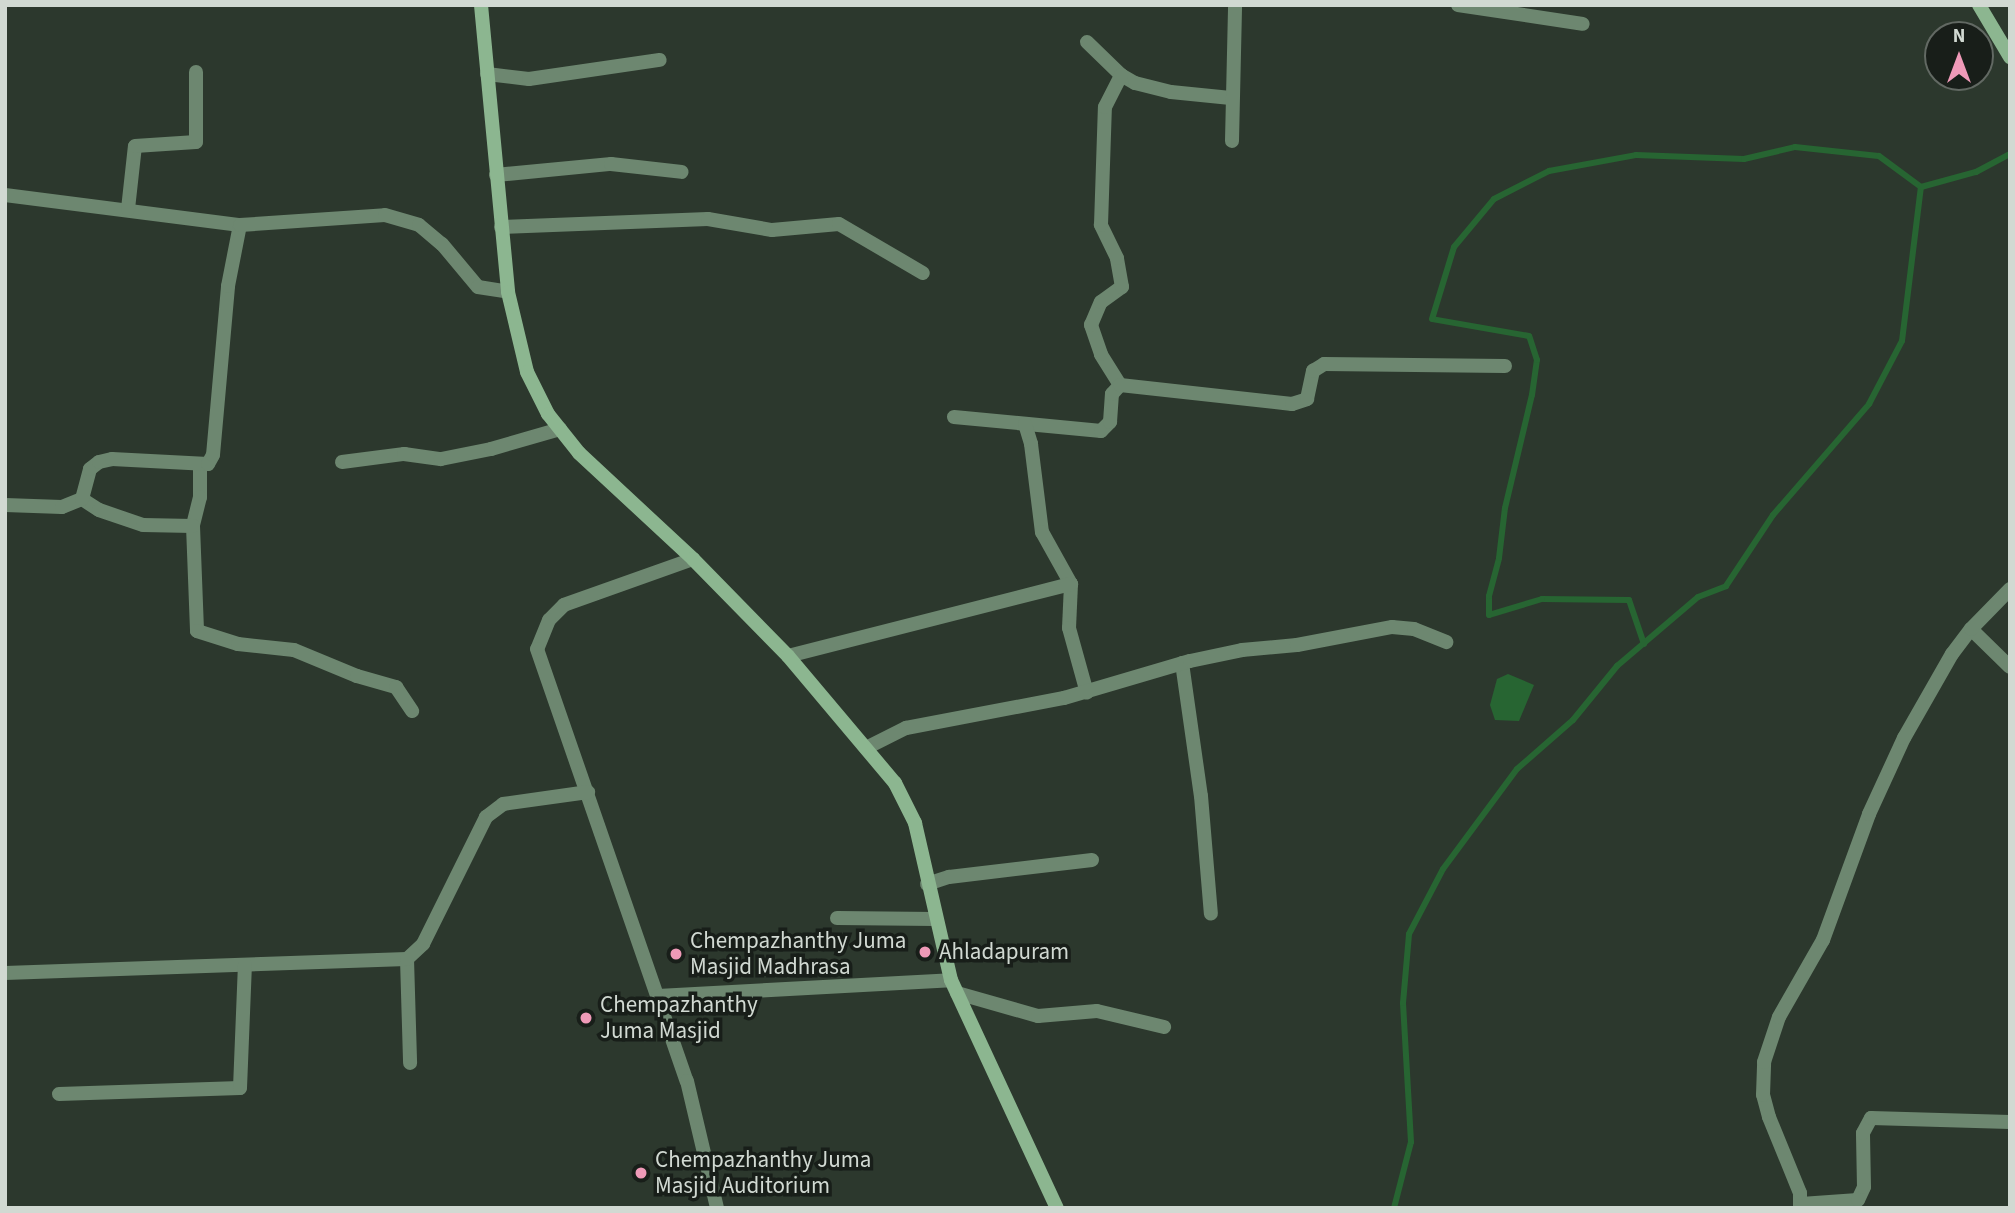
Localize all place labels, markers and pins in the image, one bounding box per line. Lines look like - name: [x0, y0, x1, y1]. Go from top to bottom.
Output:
- place label: Chempazhanthy Juma Masjid Madhrasa: [690, 927, 906, 981]
- place label: Ahladapuram: [939, 938, 1069, 966]
- marker: Ahladapuram: [917, 944, 933, 960]
- marker: Chempazhanthy Juma Masjid Madhrasa: [668, 946, 684, 962]
- place label: Chempazhanthy Juma Masjid: [600, 991, 758, 1045]
- marker: Chempazhanthy Juma Masjid: [578, 1010, 594, 1026]
- place label: Chempazhanthy Juma Masjid Auditorium: [655, 1146, 871, 1200]
- marker: Chempazhanthy Juma Masjid Auditorium: [633, 1165, 649, 1181]

